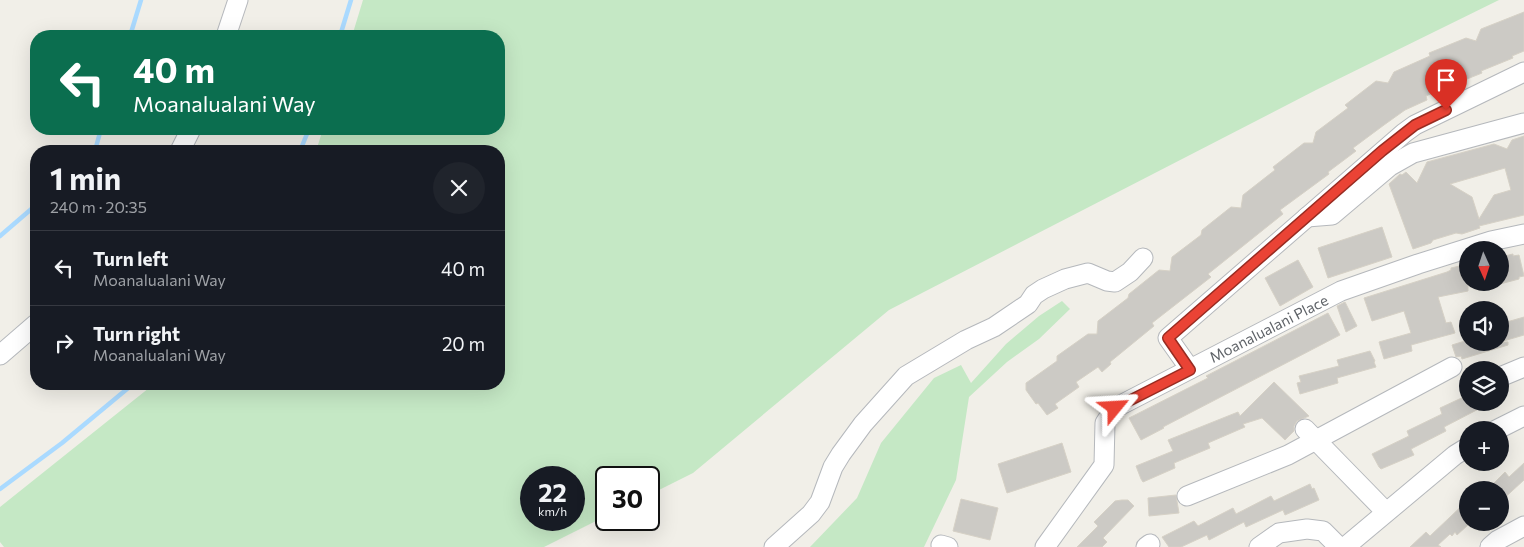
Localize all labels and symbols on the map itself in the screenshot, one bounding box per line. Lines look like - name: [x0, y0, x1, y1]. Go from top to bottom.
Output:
- pin: [1425, 59, 1467, 110]
- north arrow: [1459, 241, 1509, 291]
- street label: Moanalualani Place: [1206, 290, 1331, 366]
- position arrow: [1088, 381, 1140, 433]
- speed limit sign: 30: [595, 466, 660, 531]

